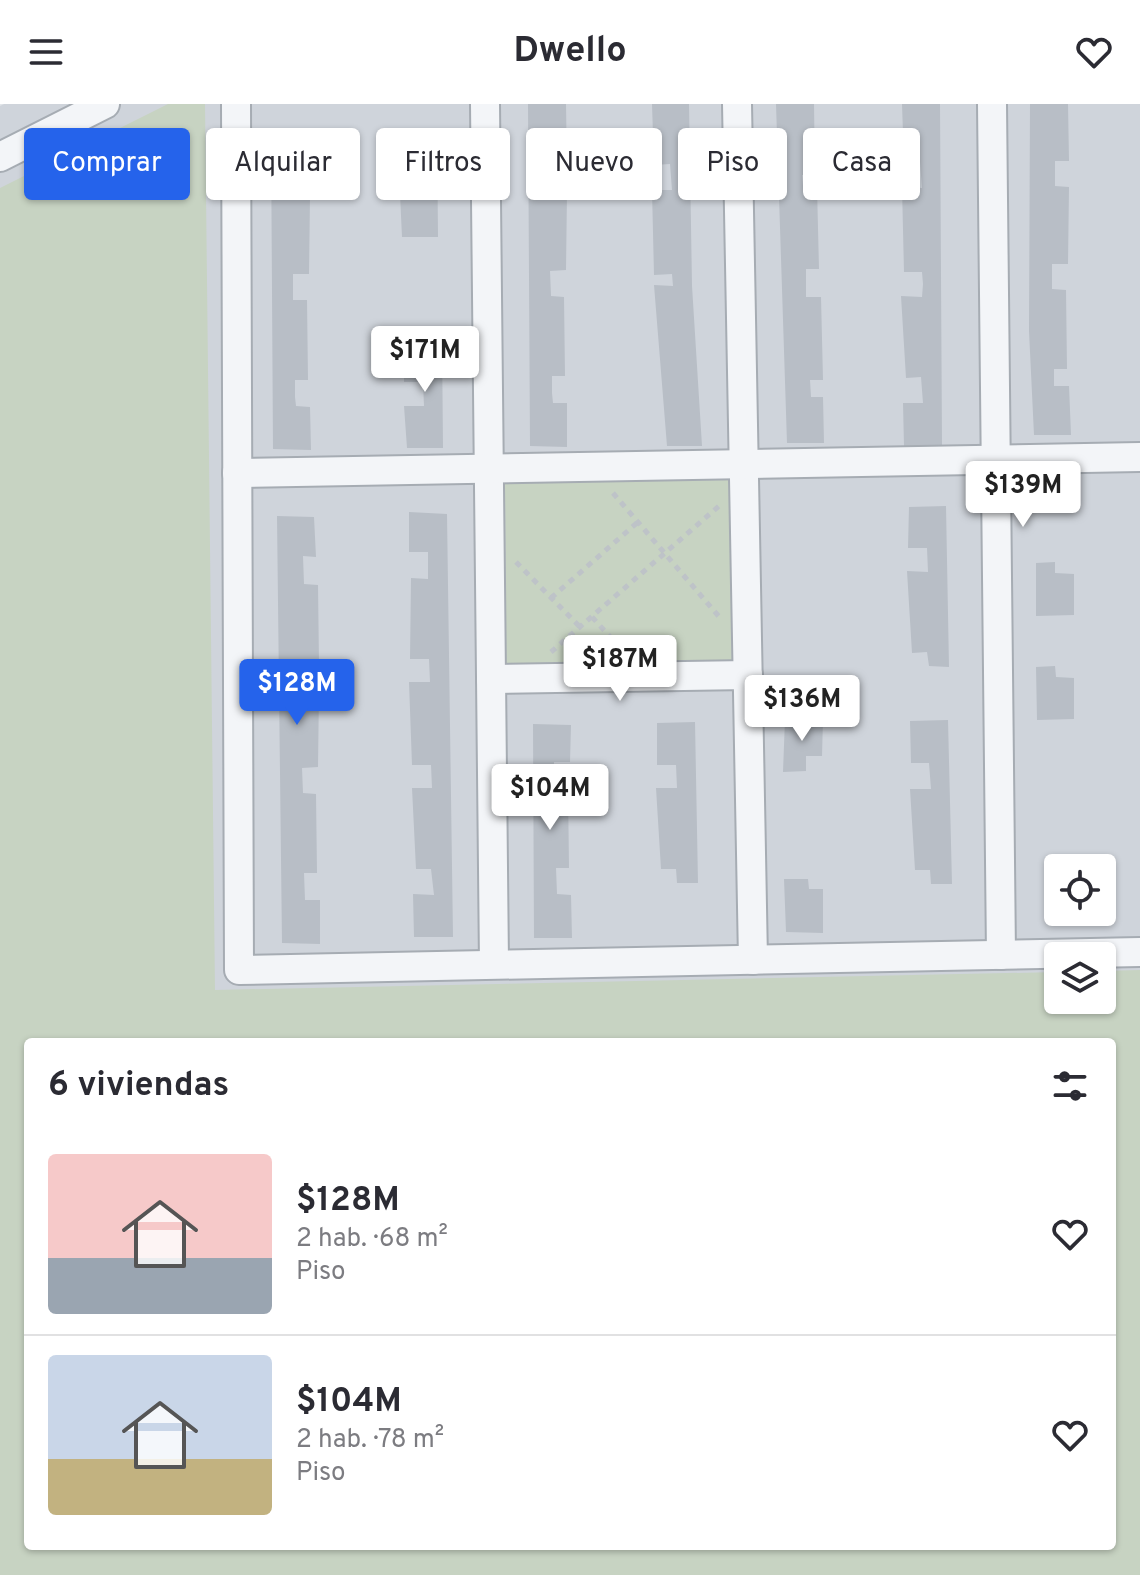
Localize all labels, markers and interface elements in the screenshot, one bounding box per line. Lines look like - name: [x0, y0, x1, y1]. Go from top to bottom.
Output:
- text: Dwello: [513, 29, 627, 75]
- icon: menu: [24, 30, 68, 74]
- icon: heart: [1072, 30, 1116, 74]
- chip: Comprar: [24, 128, 190, 200]
- chip: Alquilar: [206, 128, 360, 200]
- chip: Filtros: [376, 128, 510, 200]
- chip: Nuevo: [526, 128, 662, 200]
- chip: Piso: [678, 128, 787, 200]
- chip: Casa: [803, 128, 920, 200]
- pin: $171M: [369, 326, 481, 394]
- text: $171M: [389, 335, 461, 368]
- pin: $139M: [967, 461, 1079, 529]
- text: $139M: [984, 470, 1062, 503]
- pin: $187M: [564, 635, 676, 703]
- text: $187M: [582, 644, 658, 677]
- pin: $128M: [241, 659, 353, 727]
- text: $128M: [257, 668, 337, 701]
- pin: $136M: [746, 675, 858, 743]
- text: $136M: [763, 684, 841, 717]
- pin: $104M: [494, 764, 606, 832]
- text: $104M: [510, 773, 590, 806]
- map controls: [1044, 854, 1116, 1014]
- button: locate: [1044, 854, 1116, 926]
- button: layers: [1044, 942, 1116, 1014]
- icon: filters: [1048, 1064, 1092, 1108]
- text: 6 viviendas: [48, 1065, 229, 1108]
- text: $128M: [296, 1180, 400, 1223]
- icon: home: [112, 1186, 208, 1282]
- icon: heart: [1048, 1212, 1092, 1256]
- text: 2 hab. · 68 m²: [296, 1223, 448, 1256]
- text: Piso: [296, 1256, 345, 1289]
- text: $104M: [296, 1381, 402, 1424]
- icon: home: [112, 1387, 208, 1483]
- icon: heart: [1048, 1413, 1092, 1457]
- text: 2 hab. · 78 m²: [296, 1424, 444, 1457]
- text: Piso: [296, 1457, 345, 1490]

